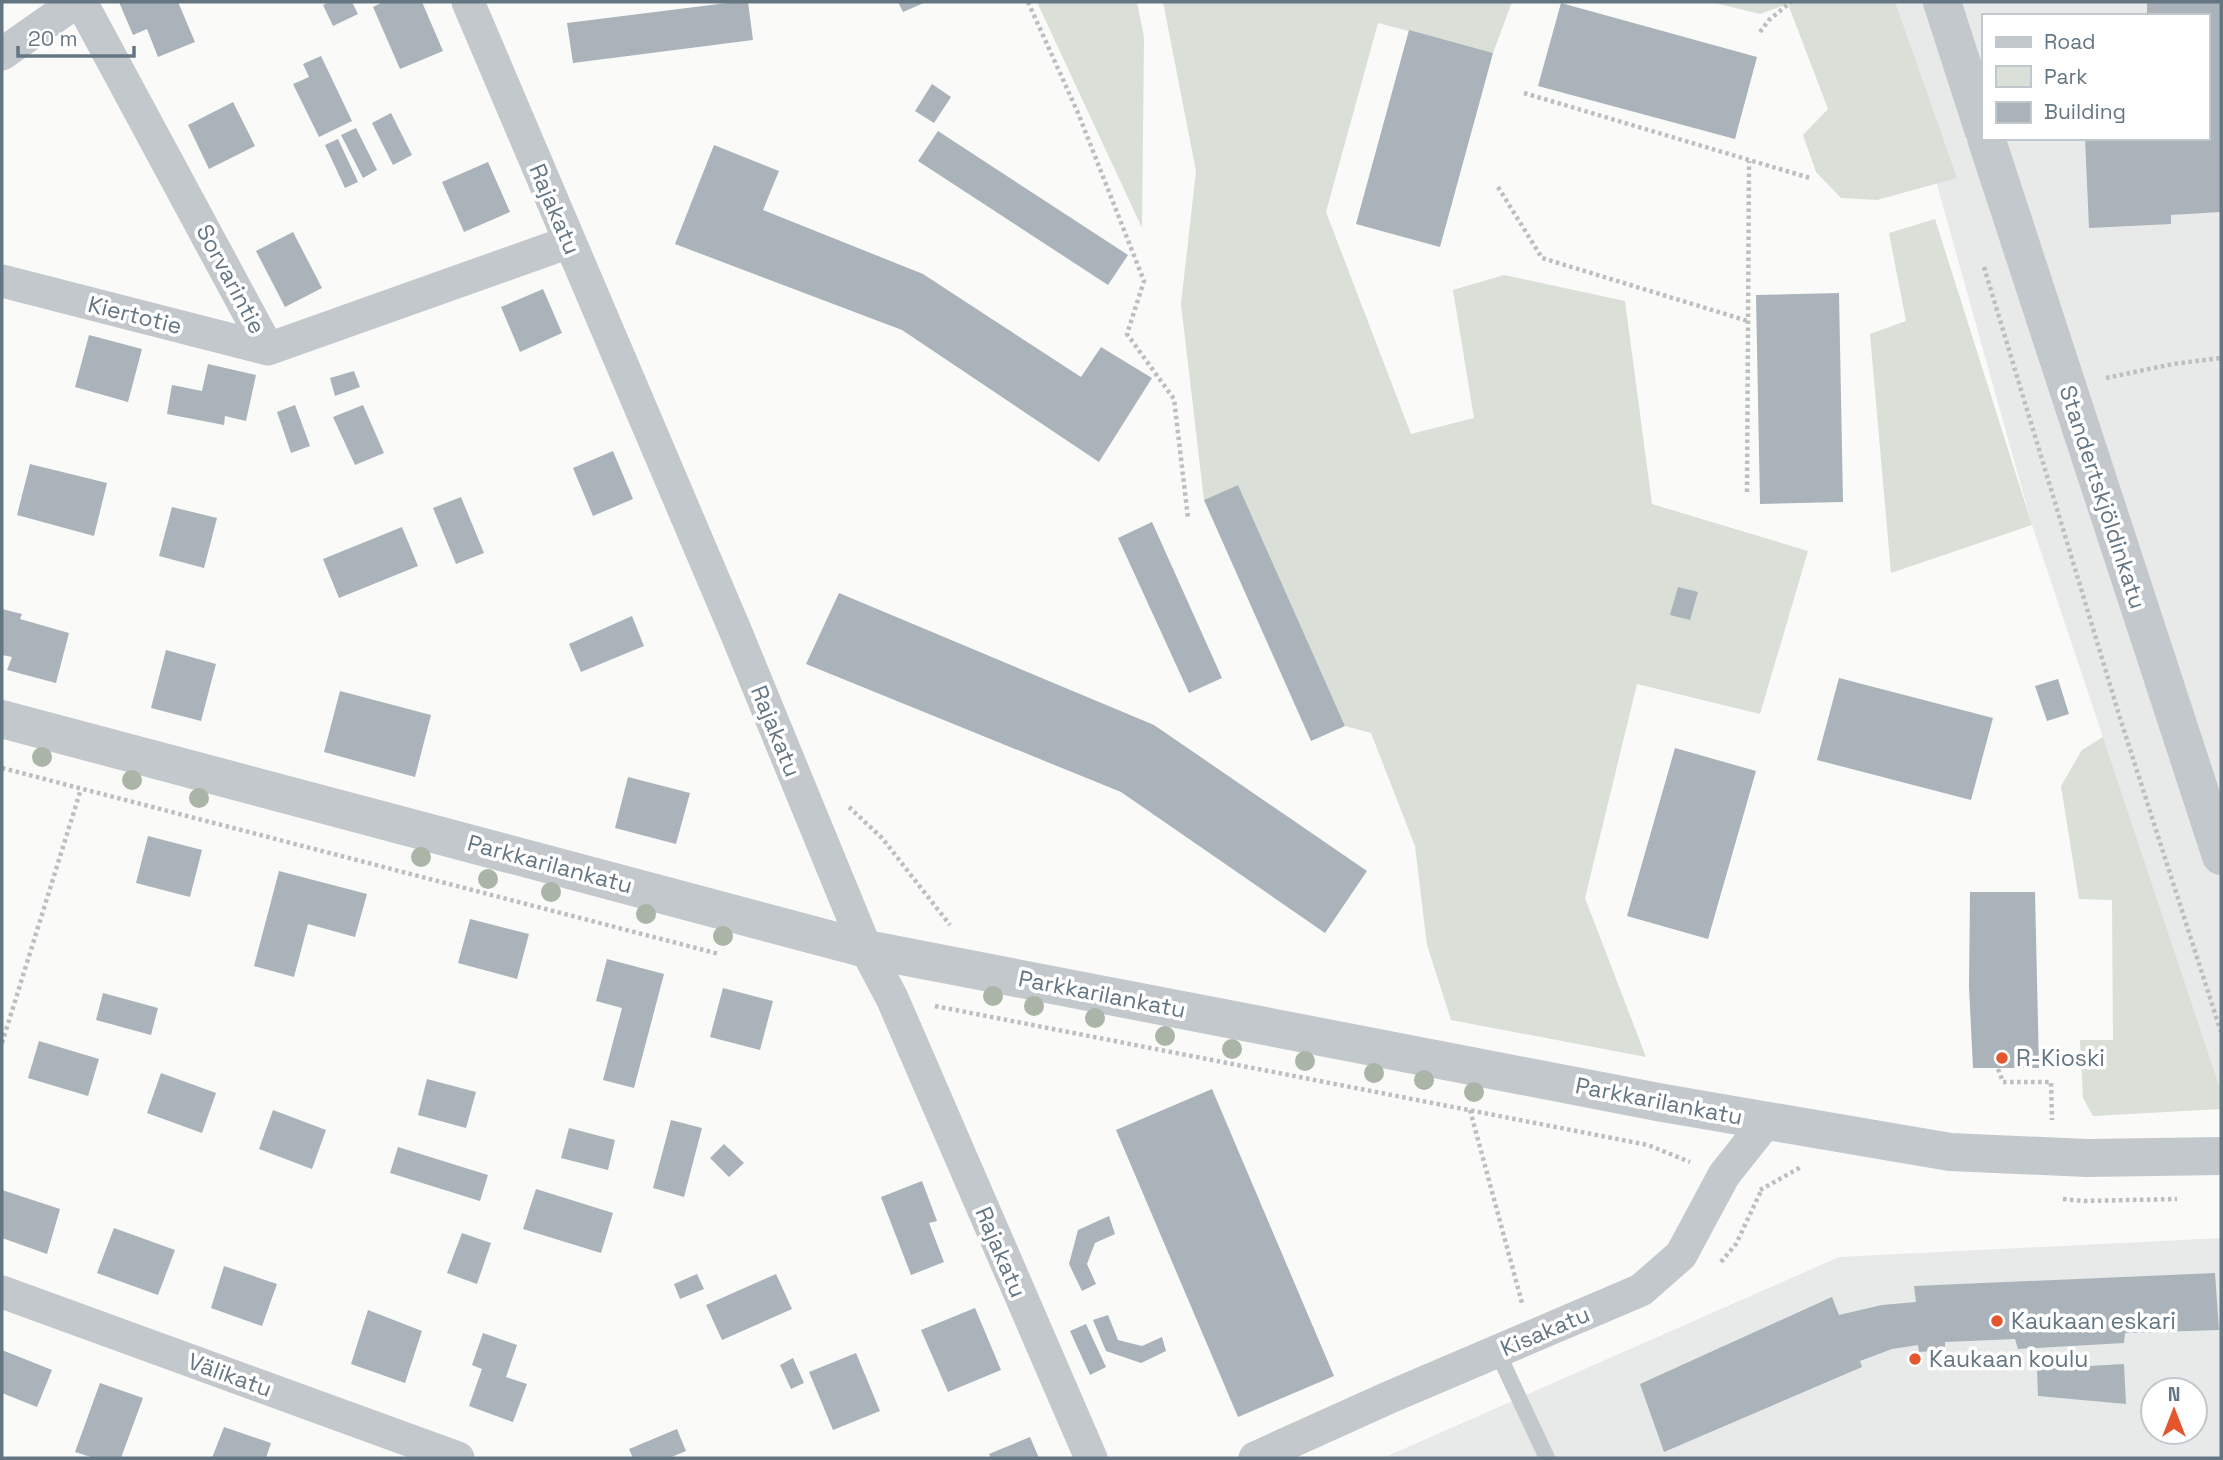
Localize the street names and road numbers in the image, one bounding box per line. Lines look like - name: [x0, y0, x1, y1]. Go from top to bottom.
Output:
- street label: Rajakatu: [522, 159, 588, 259]
- street label: Sorvarintie: [190, 219, 272, 339]
- street label: Kiertotie: [85, 289, 185, 341]
- street label: Standertskjöldinkatu: [2053, 381, 2153, 613]
- street label: Rajakatu: [744, 681, 808, 781]
- street label: Parkkarilankatu: [464, 828, 636, 900]
- street label: Parkkarilankatu: [1016, 963, 1188, 1025]
- street label: Parkkarilankatu: [1573, 1070, 1745, 1132]
- street label: Rajakatu: [968, 1202, 1034, 1302]
- street label: Kisakatu: [1496, 1299, 1594, 1363]
- street label: Välikatu: [184, 1346, 276, 1404]

